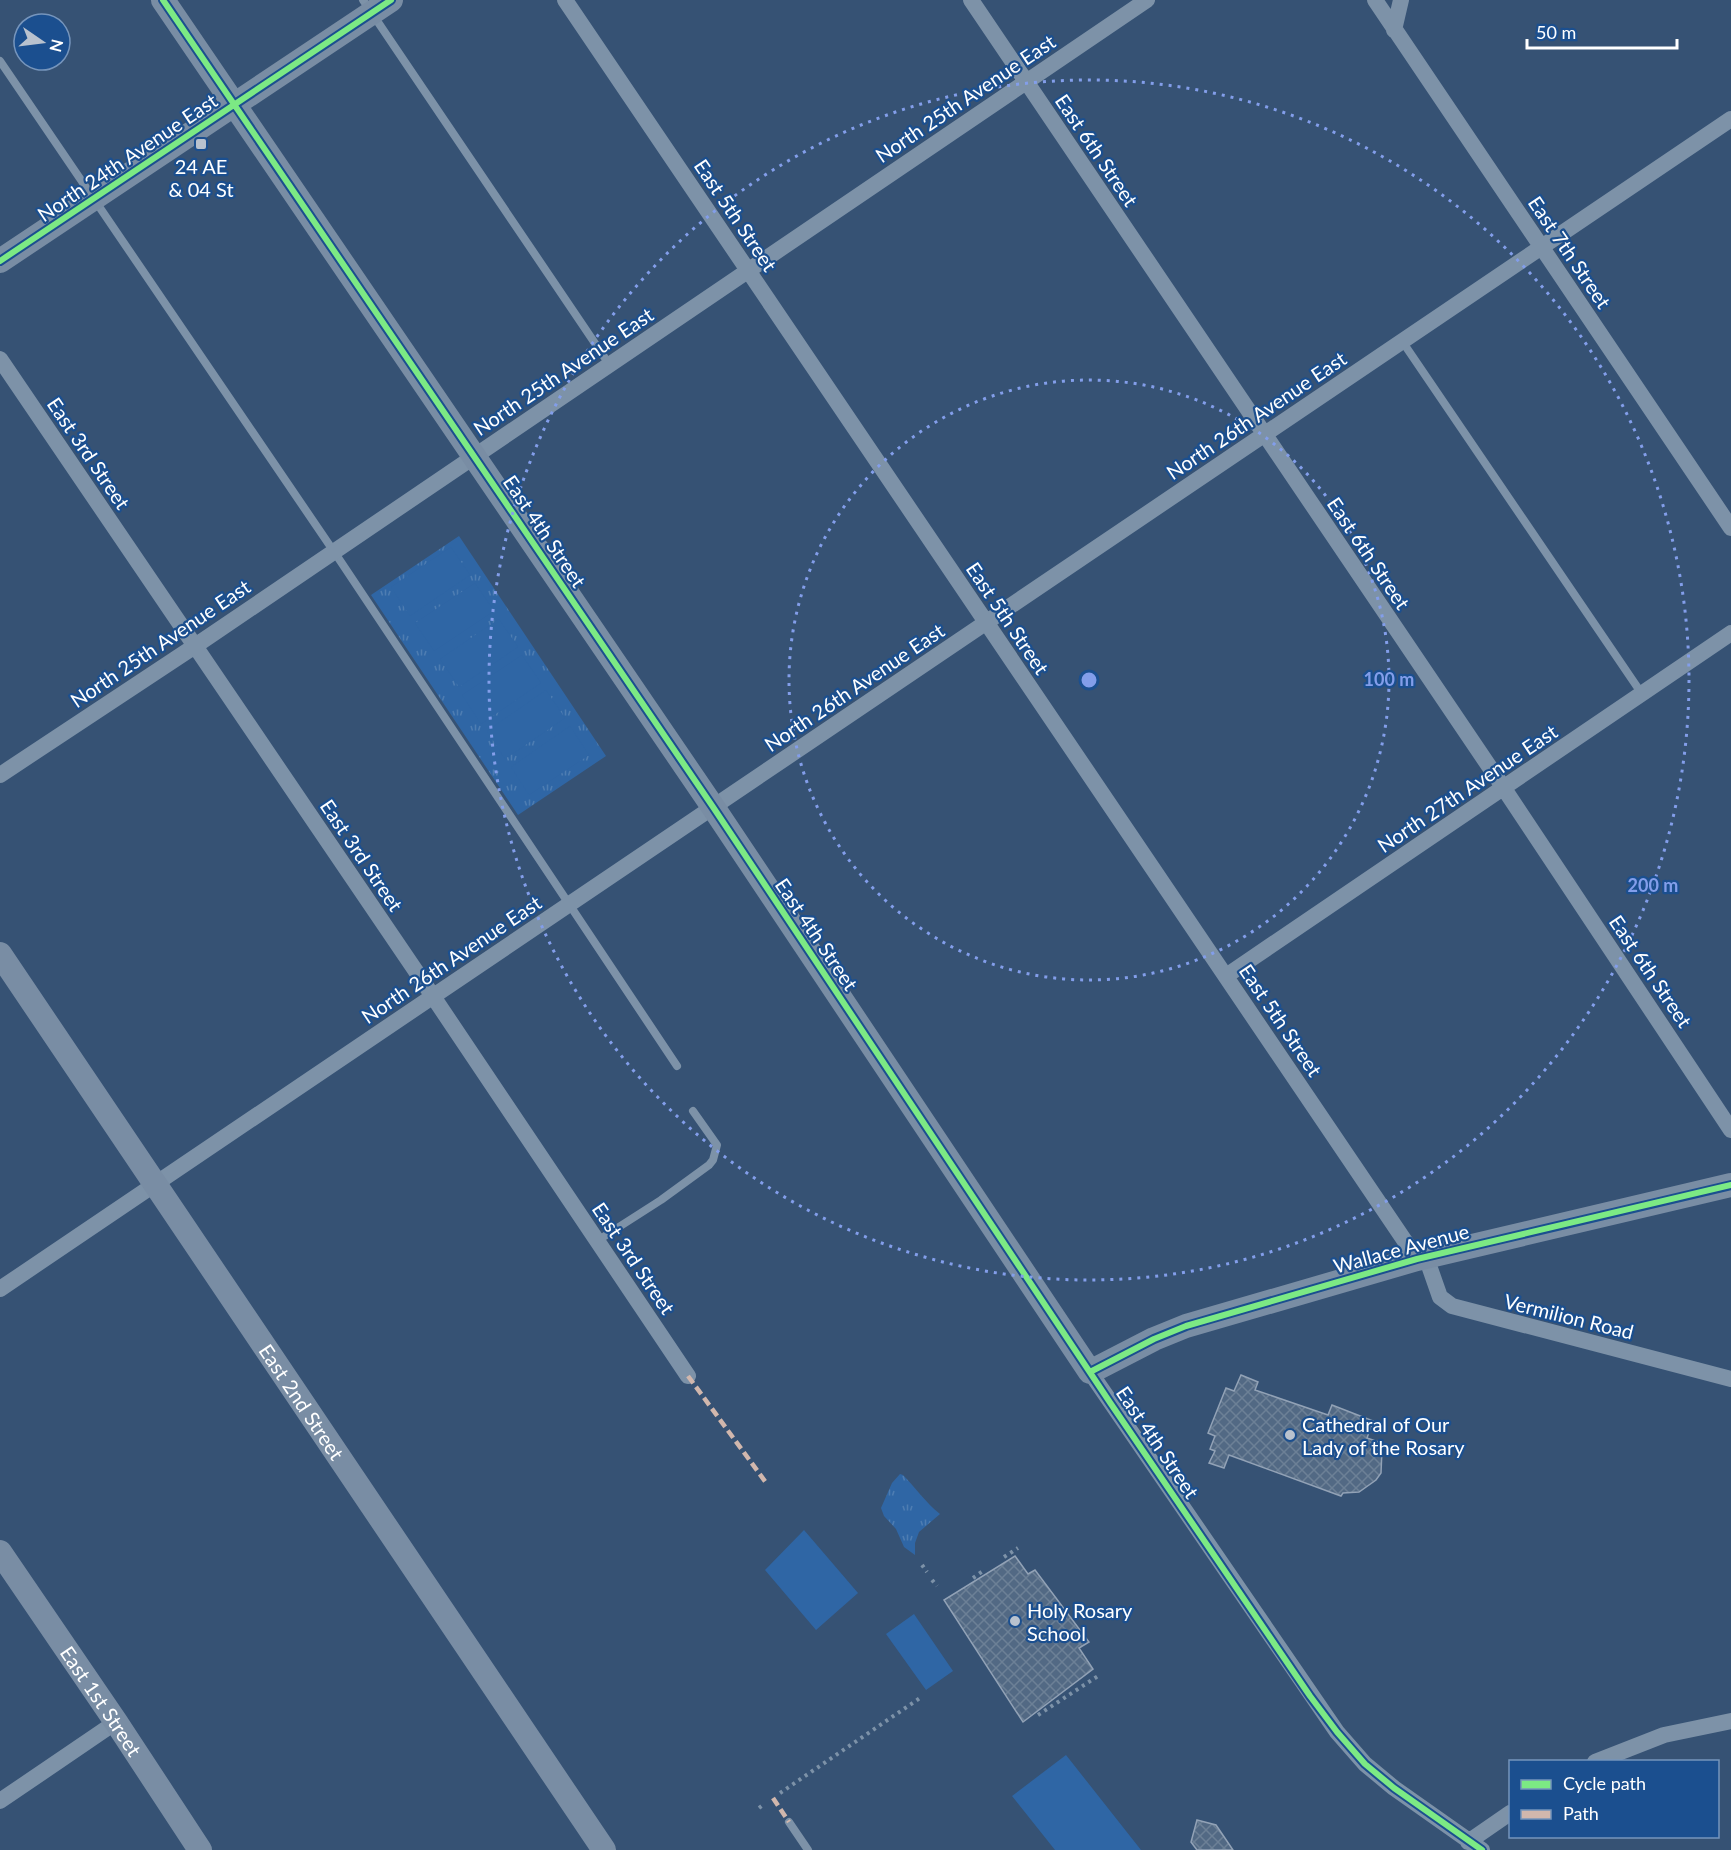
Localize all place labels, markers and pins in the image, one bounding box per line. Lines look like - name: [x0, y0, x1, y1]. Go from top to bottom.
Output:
- marker: 24 AE & 04 St: [194, 137, 208, 151]
- place label: 24 AE & 04 St: [168, 154, 234, 201]
- centre of rings: [1079, 670, 1099, 690]
- place label: Cathedral of Our Lady of the Rosary: [1302, 1412, 1465, 1459]
- marker: Cathedral of Our Lady of the Rosary: [1283, 1428, 1297, 1442]
- place label: Holy Rosary School: [1027, 1598, 1133, 1645]
- marker: Holy Rosary School: [1008, 1614, 1022, 1628]

